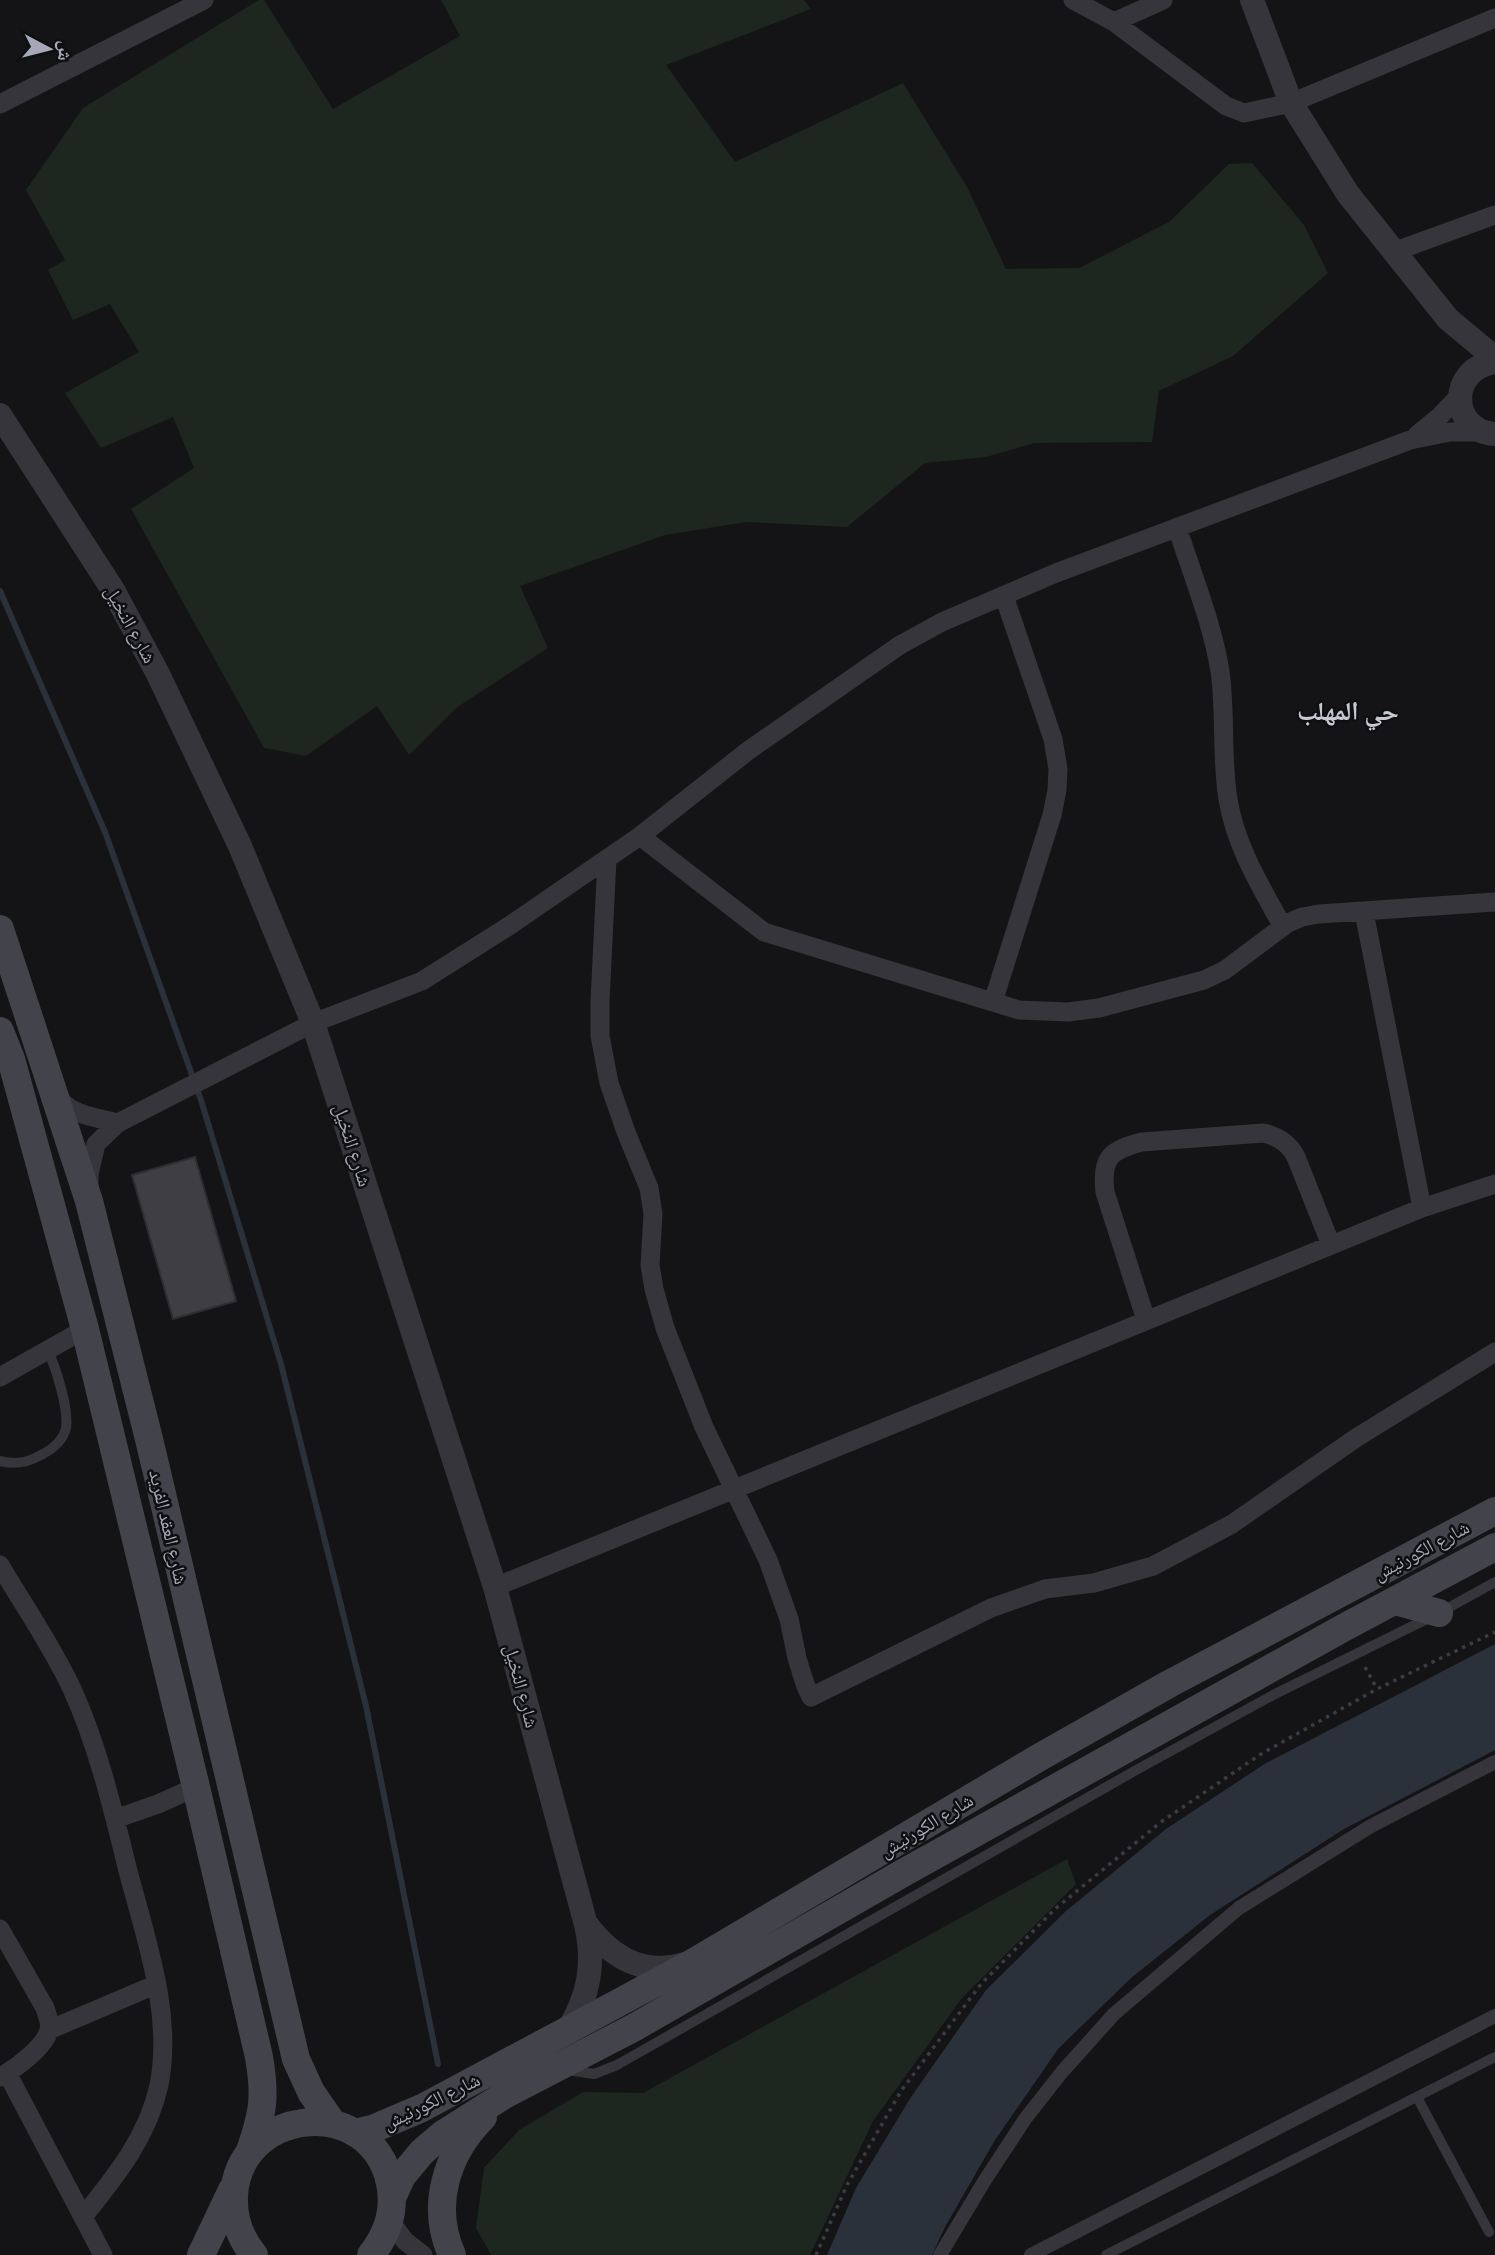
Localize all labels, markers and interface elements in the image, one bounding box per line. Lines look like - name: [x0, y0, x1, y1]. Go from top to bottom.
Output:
- north arrow: [14, 14, 84, 84]
- text: ش: [53, 40, 78, 62]
- street label: شارع النخيل: [100, 581, 161, 667]
- district label: حي المهلب: [1297, 696, 1399, 731]
- street label: شارع النخيل: [328, 1101, 377, 1189]
- street label: شارع العقد الفريد: [144, 1468, 193, 1587]
- street label: شارع الكورنيش: [1369, 1516, 1473, 1585]
- street label: شارع النخيل: [499, 1642, 544, 1730]
- street label: شارع الكورنيش: [875, 1788, 977, 1862]
- street label: شارع الكورنيش: [379, 2068, 484, 2135]

